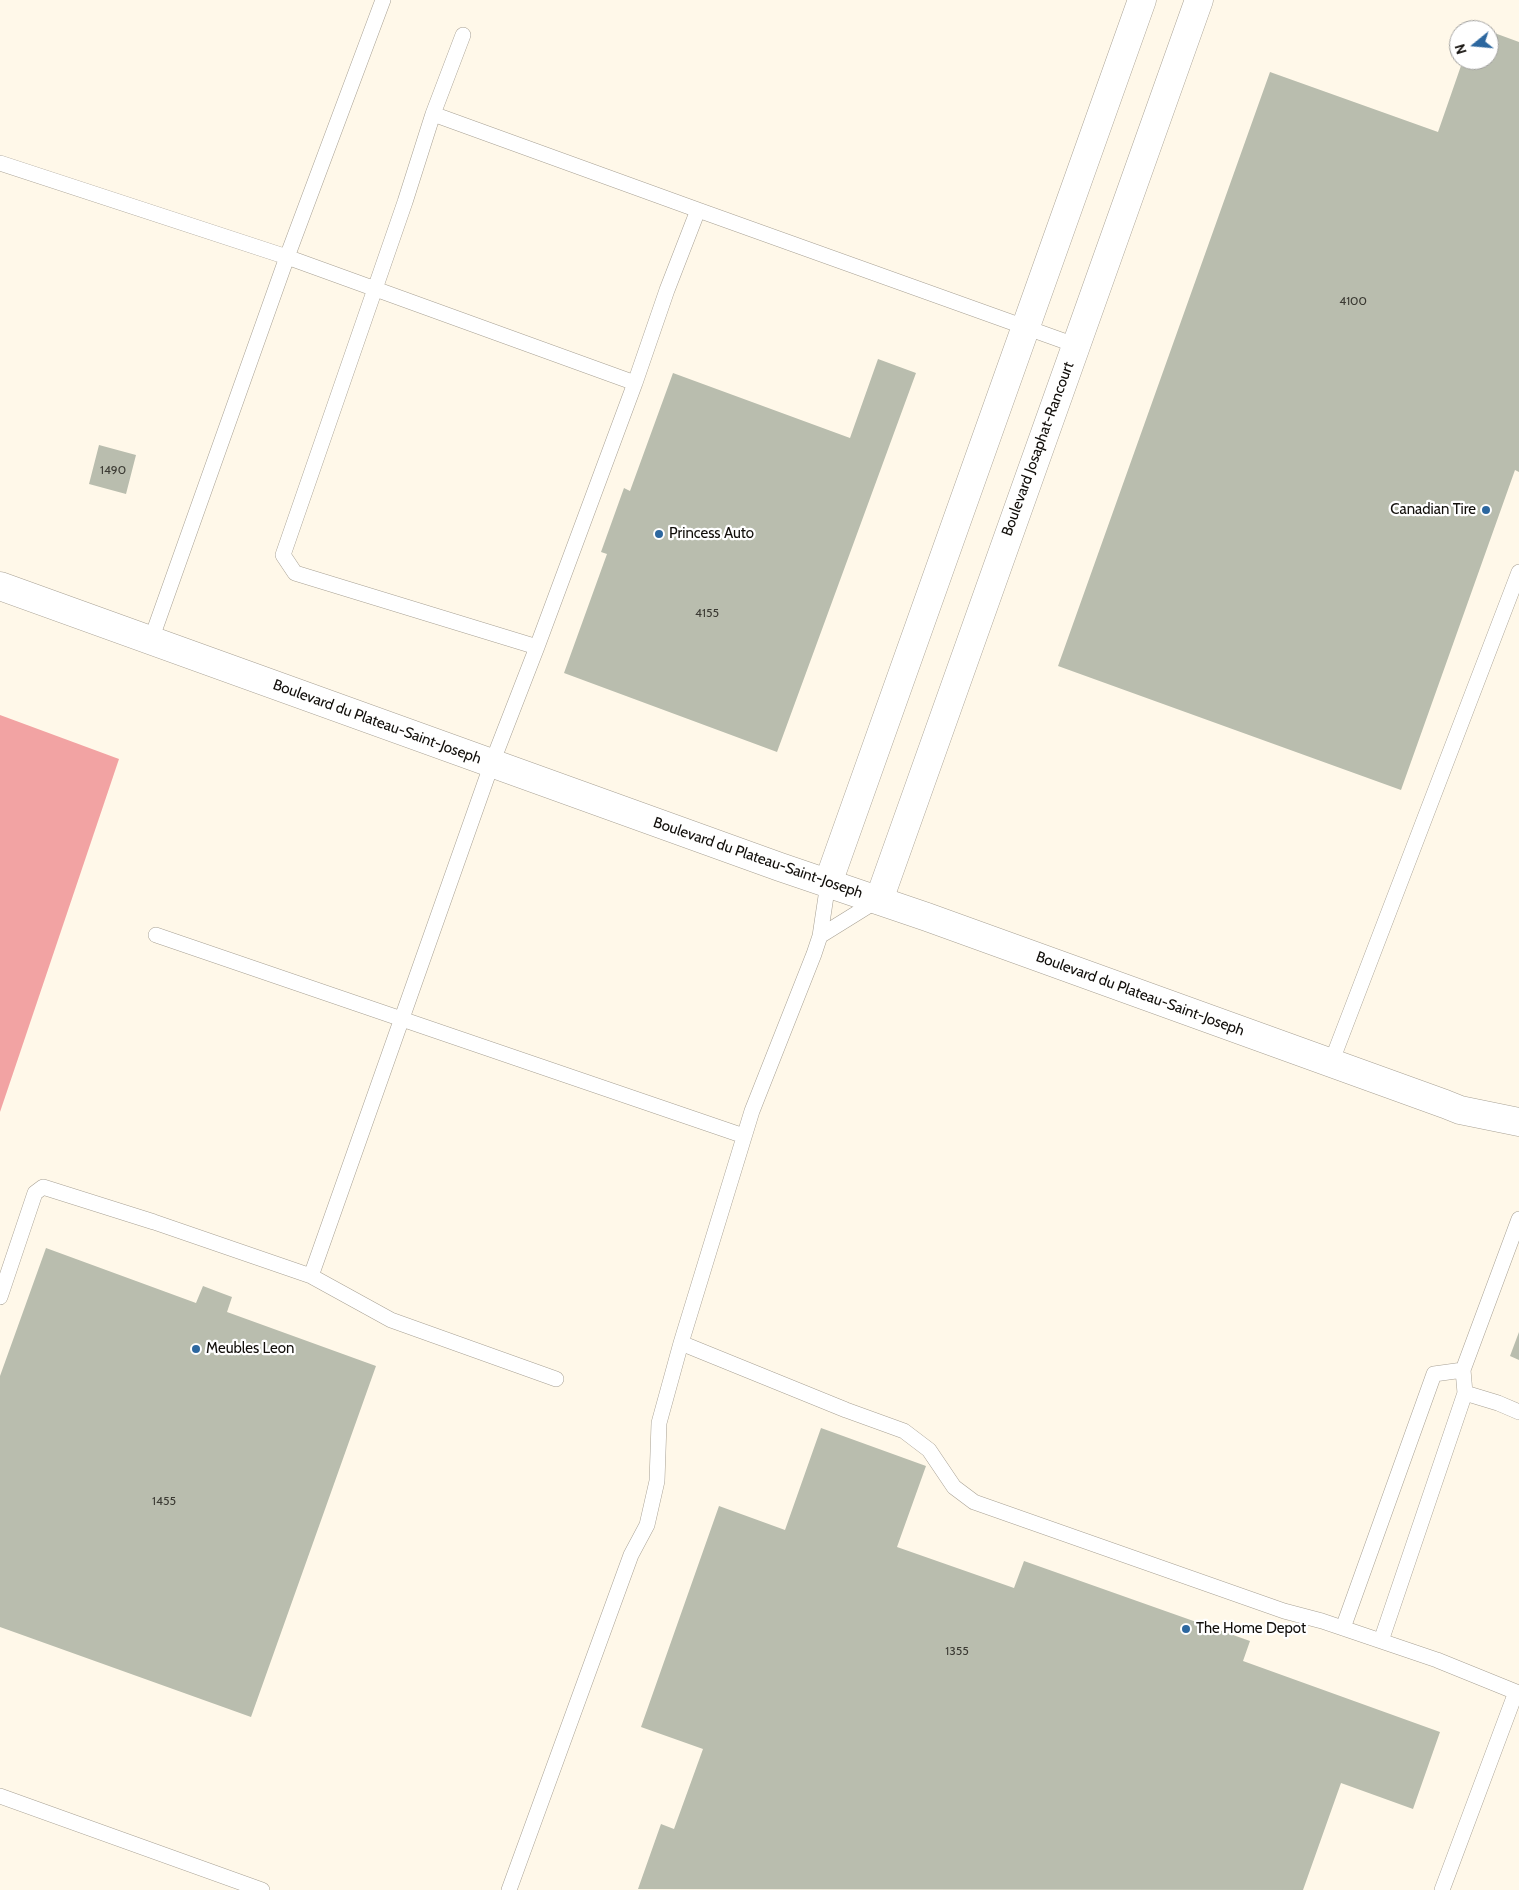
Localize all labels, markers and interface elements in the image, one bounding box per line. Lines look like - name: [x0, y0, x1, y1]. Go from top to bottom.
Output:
- north arrow: [1449, 20, 1499, 70]
- text: N: [1451, 42, 1471, 56]
- house number: 4100: [1339, 294, 1367, 308]
- street label: Boulevard Josaphat-Rancourt: [998, 359, 1078, 539]
- house number: 1490: [100, 463, 126, 477]
- place label: Canadian Tire: [1390, 501, 1476, 519]
- marker: Canadian Tire: [1480, 504, 1492, 516]
- place label: Princess Auto: [669, 525, 754, 543]
- marker: Princess Auto: [653, 528, 665, 540]
- house number: 4155: [695, 606, 719, 620]
- street label: Boulevard du Plateau-Saint-Joseph: [270, 676, 484, 768]
- street label: Boulevard du Plateau-Saint-Joseph: [651, 814, 865, 902]
- street label: Boulevard du Plateau-Saint-Joseph: [1033, 948, 1247, 1040]
- place label: Meubles Leon: [206, 1340, 294, 1358]
- marker: Meubles Leon: [190, 1343, 202, 1355]
- house number: 1455: [152, 1494, 176, 1508]
- place label: The Home Depot: [1196, 1620, 1306, 1638]
- marker: The Home Depot: [1180, 1623, 1192, 1635]
- house number: 1355: [945, 1644, 969, 1658]

